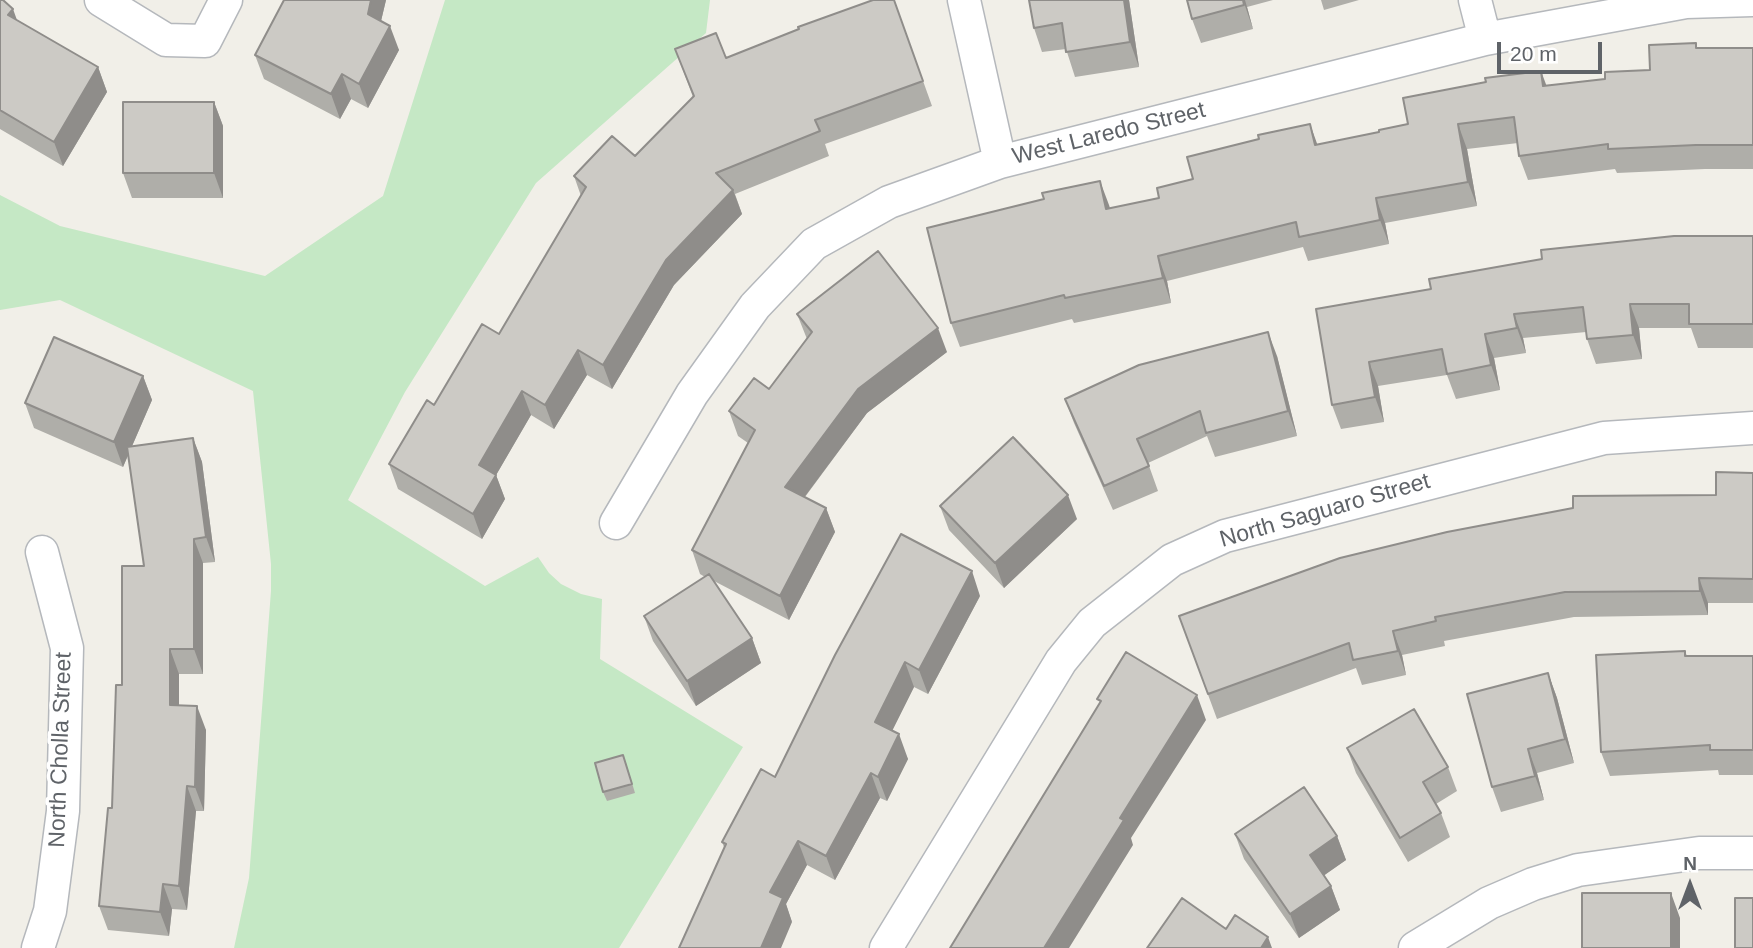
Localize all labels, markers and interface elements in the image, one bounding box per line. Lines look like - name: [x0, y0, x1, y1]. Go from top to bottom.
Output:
- scale bar: [1501, 28, 1606, 72]
- text: 20 m: [1510, 42, 1557, 65]
- street label: West Laredo Street: [1010, 97, 1208, 171]
- street label: North Saguaro Street: [1217, 468, 1433, 554]
- street label: North Cholla Street: [44, 652, 78, 848]
- north arrow: [1655, 850, 1725, 920]
- text: N: [1683, 853, 1697, 874]

